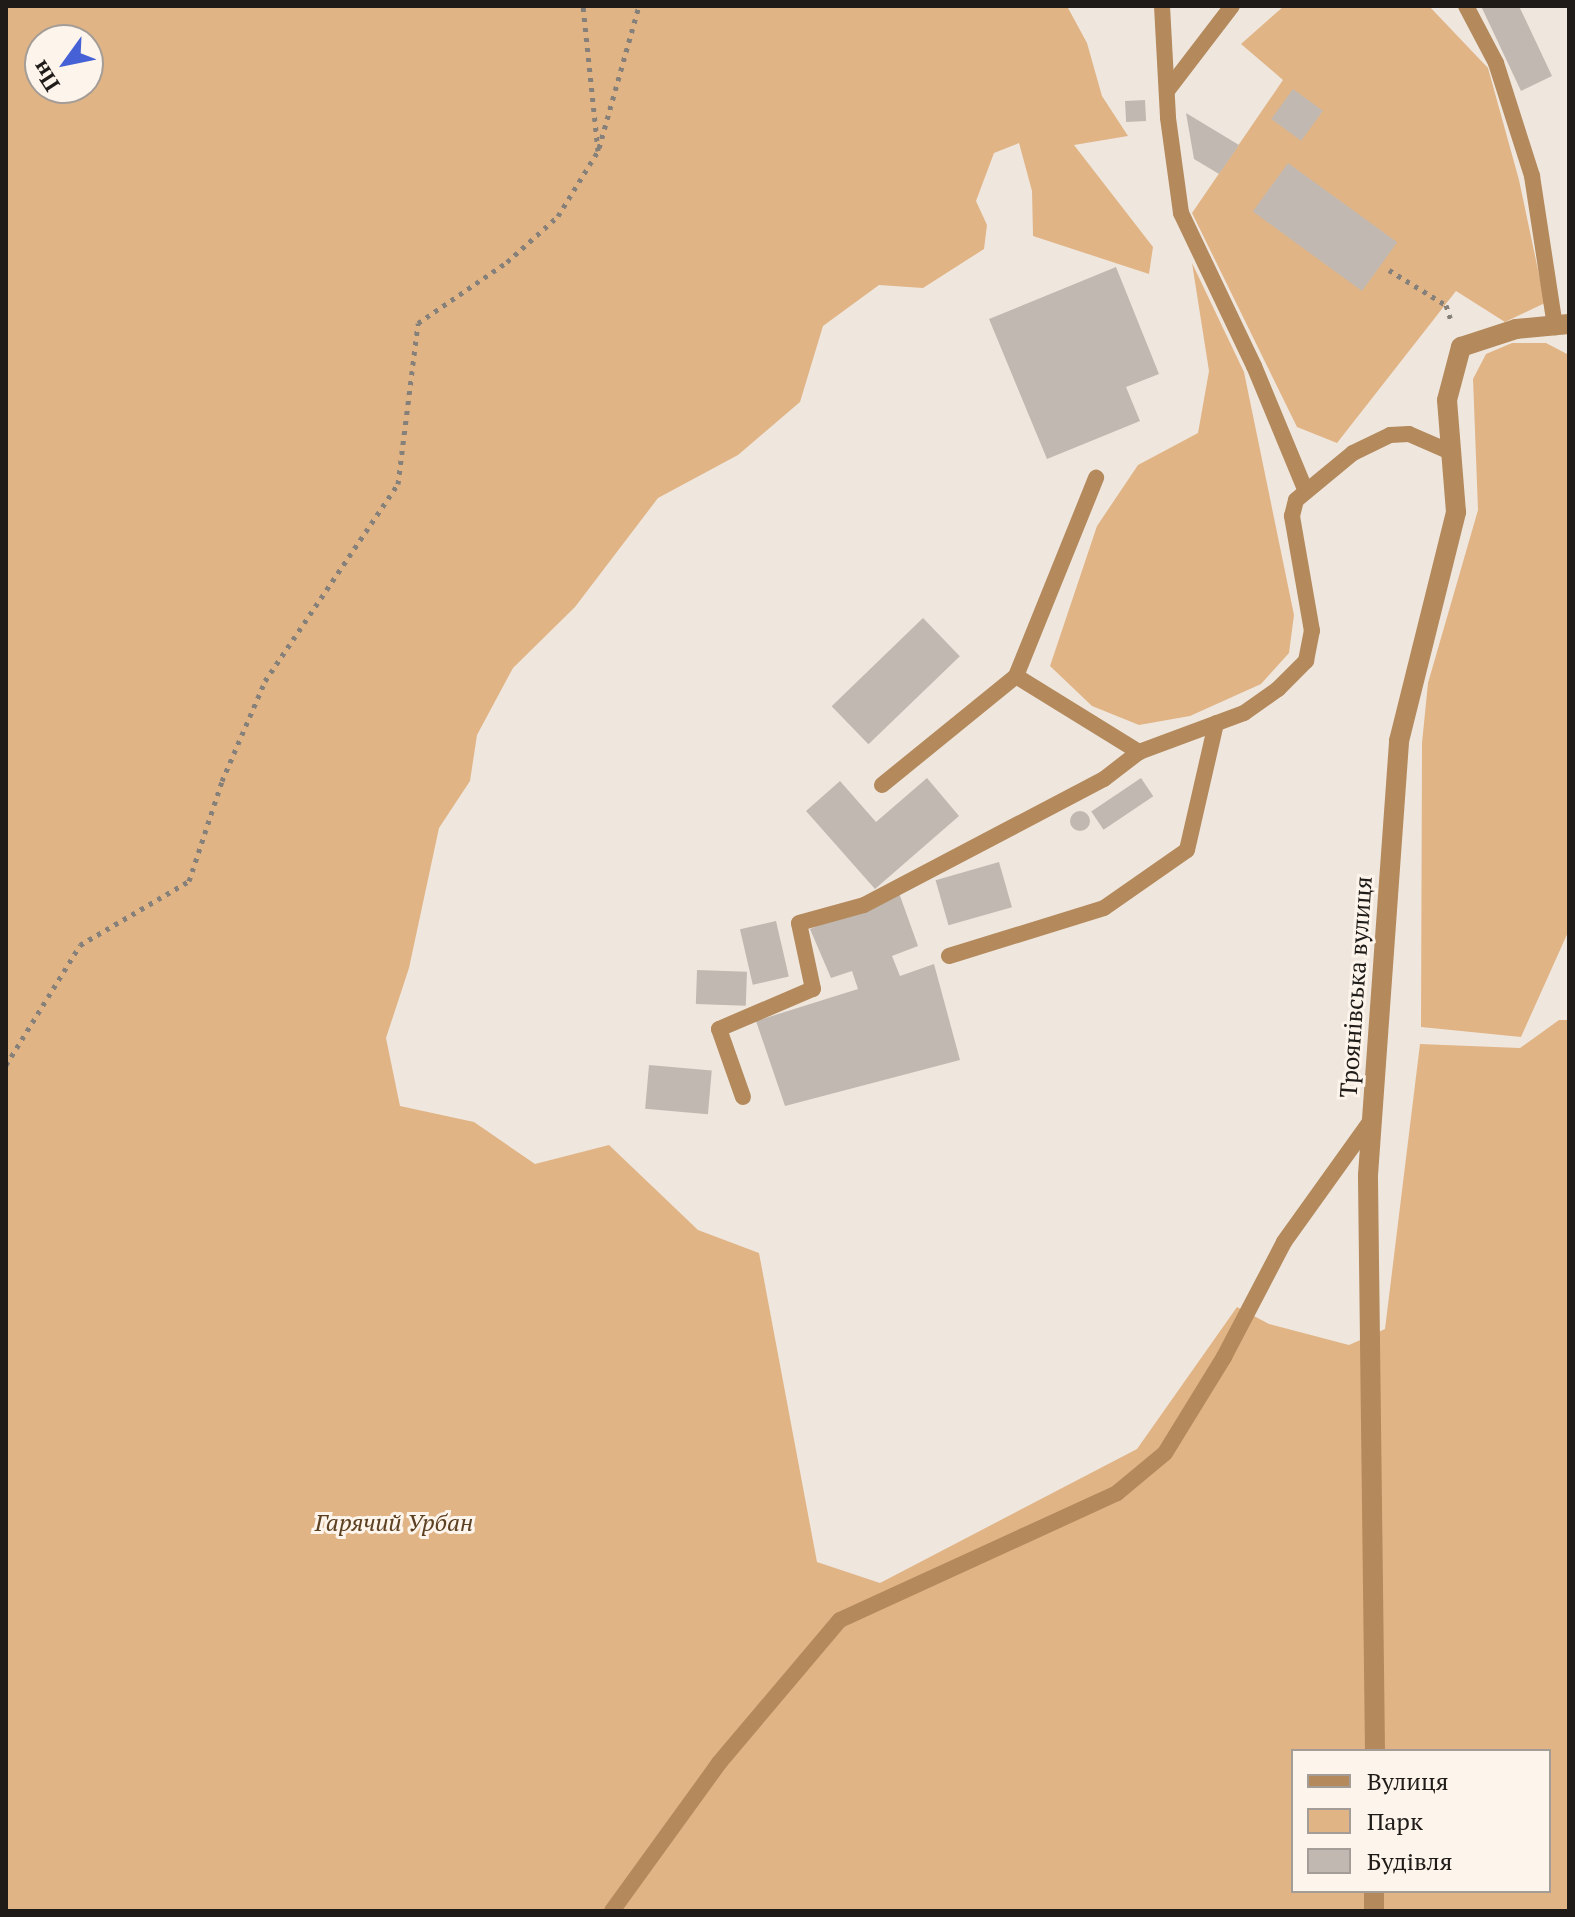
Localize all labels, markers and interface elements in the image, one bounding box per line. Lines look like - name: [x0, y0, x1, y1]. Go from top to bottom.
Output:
- north arrow: [24, 24, 104, 104]
- text: Пн: [24, 55, 66, 97]
- street label: Троянівська вулиця: [1334, 875, 1378, 1099]
- park label: Гарячий Урбан: [315, 1509, 473, 1537]
- legend: [1291, 1749, 1551, 1893]
- text: Вулиця: [1367, 1765, 1449, 1797]
- text: Парк: [1367, 1805, 1423, 1837]
- text: Будівля: [1367, 1845, 1452, 1877]

